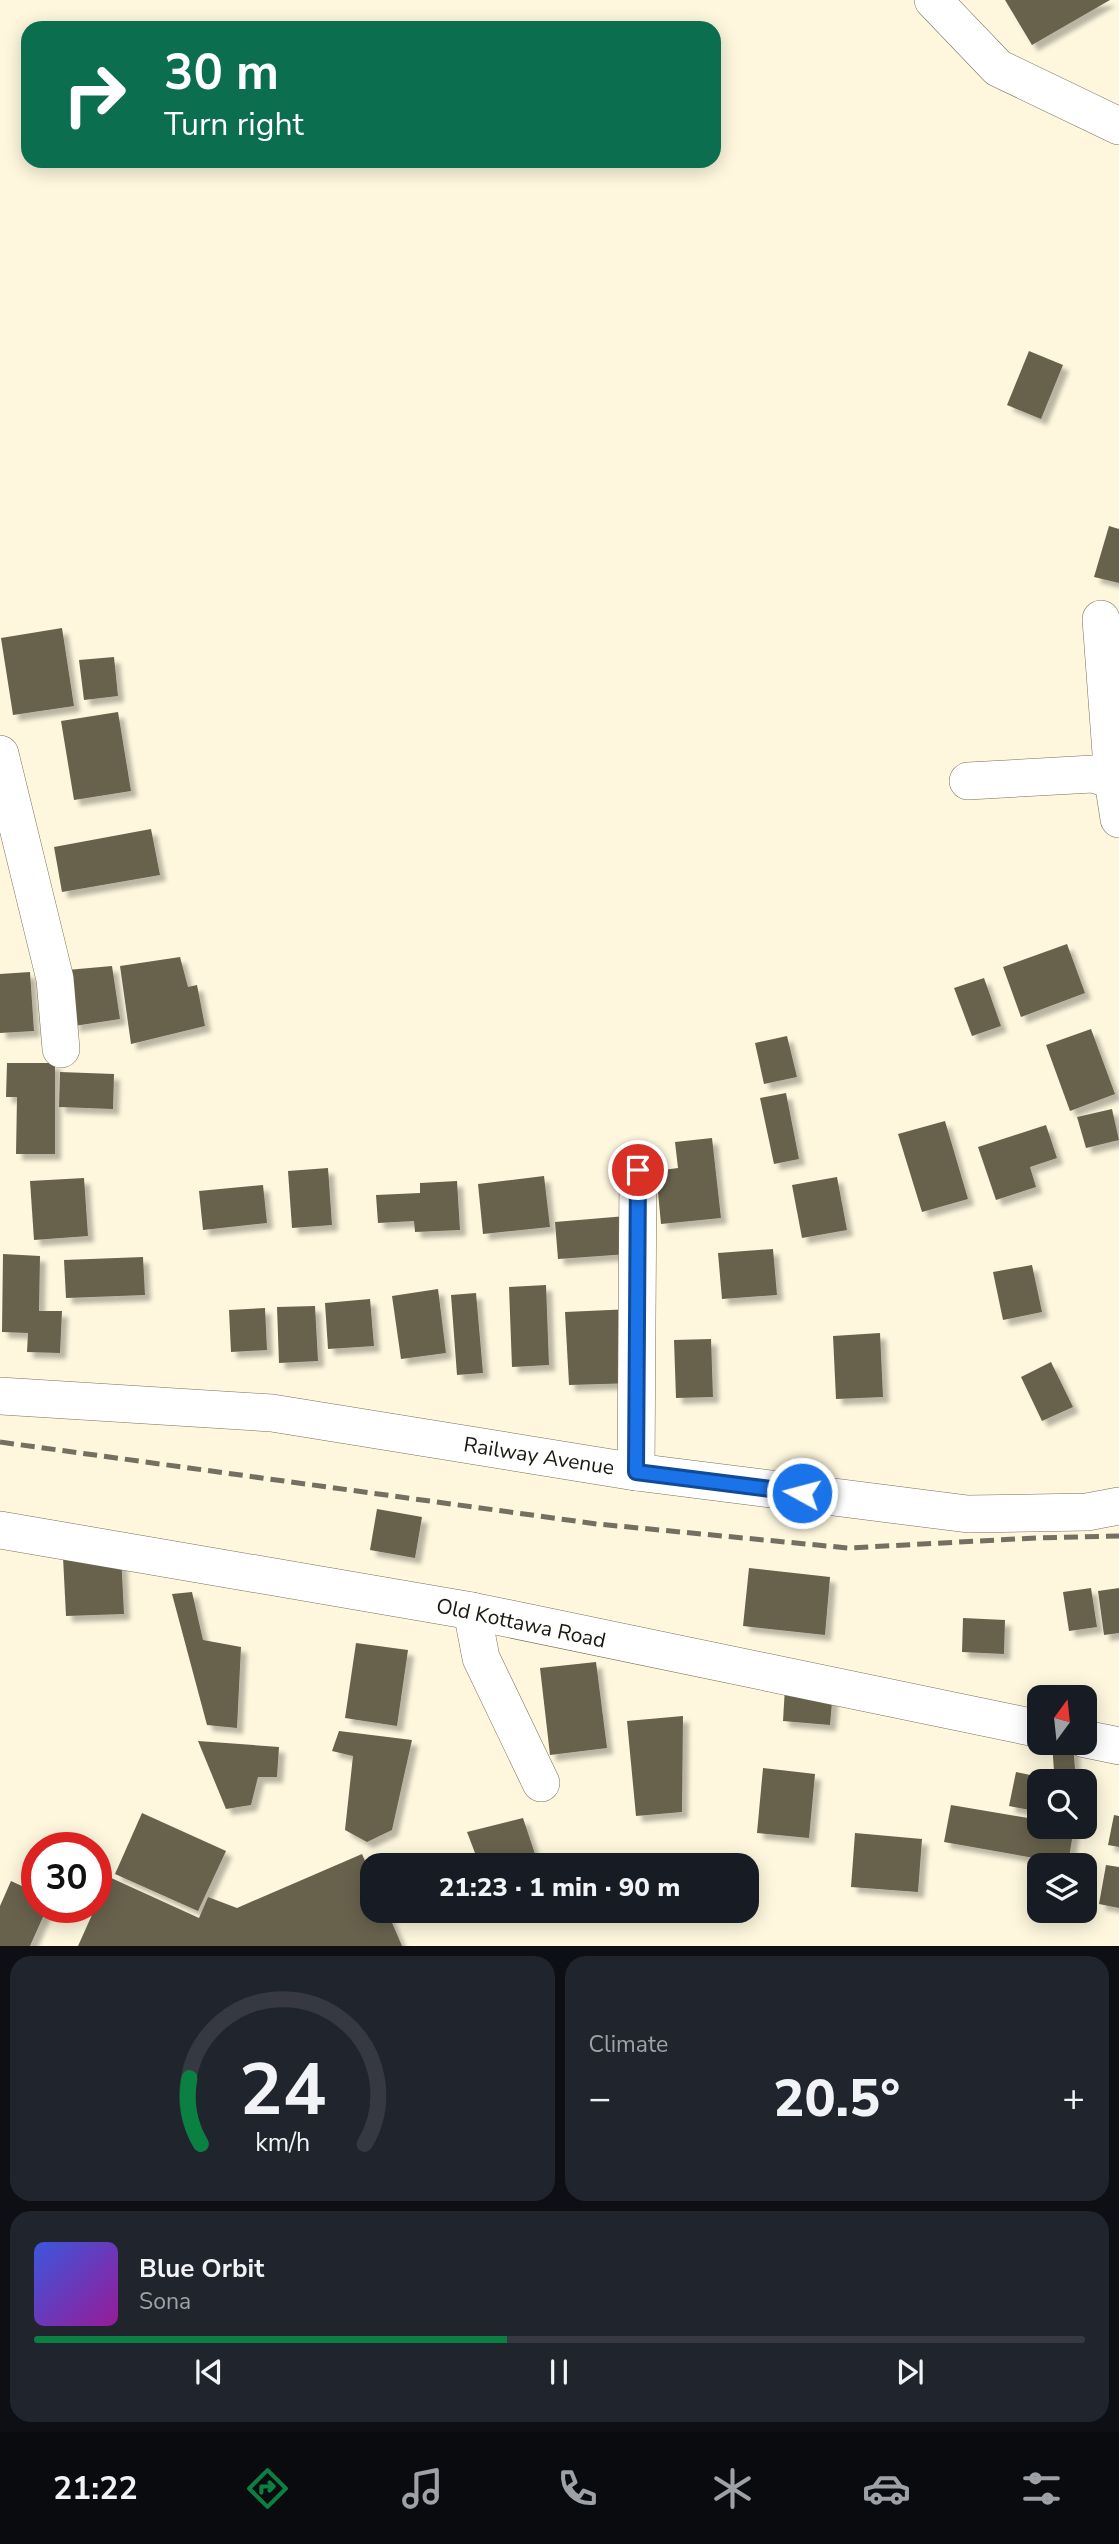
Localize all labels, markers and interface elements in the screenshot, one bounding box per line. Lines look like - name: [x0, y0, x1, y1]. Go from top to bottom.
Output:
- text: 30 m: [164, 39, 279, 106]
- icon: right: [49, 49, 140, 140]
- text: Turn right: [164, 103, 304, 146]
- pin: [608, 1140, 668, 1200]
- icon: arrive: [619, 1151, 657, 1189]
- street label: Railway Avenue: [462, 1430, 616, 1482]
- position arrow: [765, 1456, 839, 1530]
- street label: Old Kottawa Road: [434, 1591, 608, 1655]
- north arrow: [1027, 1685, 1097, 1755]
- map controls: [1027, 1685, 1097, 1923]
- button: search: [1027, 1769, 1097, 1839]
- speed limit sign: 30: [21, 1832, 112, 1923]
- button: layers: [1027, 1853, 1097, 1923]
- text: 21:23 · 1 min · 90 m: [439, 1870, 680, 1905]
- text: Climate: [589, 2029, 668, 2060]
- text: 24: [239, 2041, 326, 2141]
- text: 20.5°: [773, 2063, 900, 2134]
- text: −: [589, 2073, 611, 2124]
- text: +: [1062, 2073, 1085, 2124]
- text: km/h: [255, 2126, 310, 2160]
- text: Blue Orbit: [139, 2251, 264, 2286]
- text: Sona: [139, 2286, 191, 2317]
- icon: previous: [190, 2353, 228, 2391]
- icon: pause: [540, 2353, 578, 2391]
- icon: next: [891, 2353, 929, 2391]
- icon: directions: [243, 2464, 292, 2513]
- icon: music: [398, 2464, 447, 2513]
- icon: phone: [553, 2464, 602, 2513]
- icon: climate: [708, 2464, 757, 2513]
- icon: car: [862, 2464, 911, 2513]
- icon: filters: [1017, 2464, 1066, 2513]
- text: 21:22: [53, 2467, 138, 2510]

